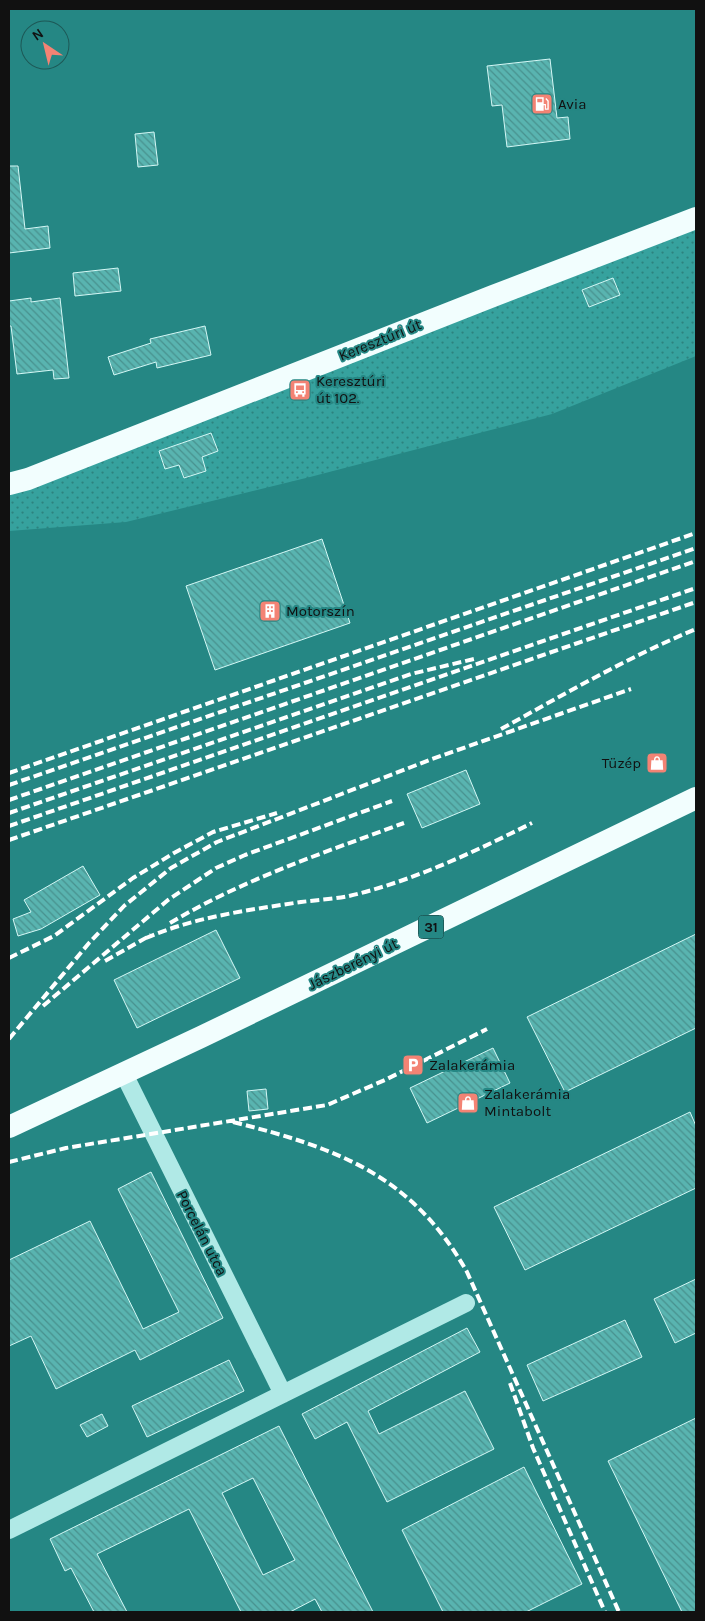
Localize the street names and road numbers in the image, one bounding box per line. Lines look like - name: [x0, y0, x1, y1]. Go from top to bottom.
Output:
- street label: Keresztúri út: [336, 315, 424, 365]
- road number: 31: [418, 916, 444, 939]
- street label: Jászberényi út: [305, 934, 401, 994]
- street label: Porcelán utca: [173, 1187, 231, 1279]

